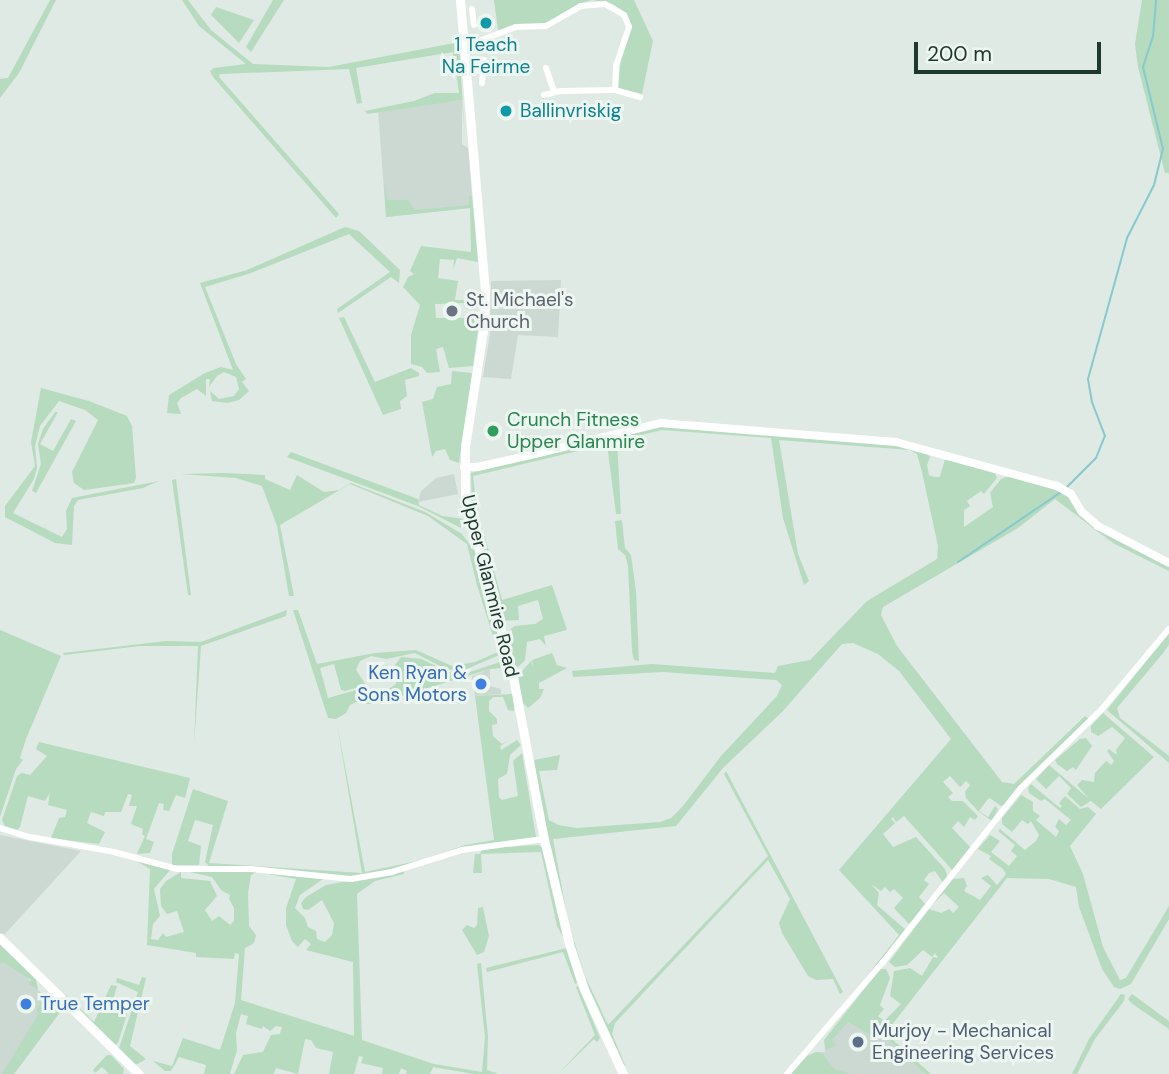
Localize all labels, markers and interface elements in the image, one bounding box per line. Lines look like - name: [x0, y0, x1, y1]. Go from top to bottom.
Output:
- marker: 1 Teach Na Feirme: [478, 15, 494, 31]
- scale bar: [917, 28, 1104, 72]
- place label: 1 Teach Na Feirme: [442, 34, 530, 78]
- text: 200 m: [927, 40, 992, 68]
- place label: Ballinvriskig: [520, 100, 621, 122]
- marker: Ballinvriskig: [498, 103, 514, 119]
- place label: St. Michael's Church: [466, 289, 574, 333]
- marker: St. Michael's Church: [444, 303, 460, 319]
- place label: Crunch Fitness Upper Glanmire: [507, 409, 645, 453]
- marker: Crunch Fitness Upper Glanmire: [485, 423, 501, 439]
- street label: Upper Glanmire Road: [456, 492, 524, 680]
- place label: Ken Ryan & Sons Motors: [357, 662, 467, 706]
- marker: Ken Ryan & Sons Motors: [473, 676, 489, 692]
- place label: True Temper: [40, 993, 150, 1015]
- marker: True Temper: [18, 996, 34, 1012]
- place label: Murjoy - Mechanical Engineering Services: [872, 1020, 1054, 1064]
- marker: Murjoy - Mechanical Engineering Services: [850, 1034, 866, 1050]

